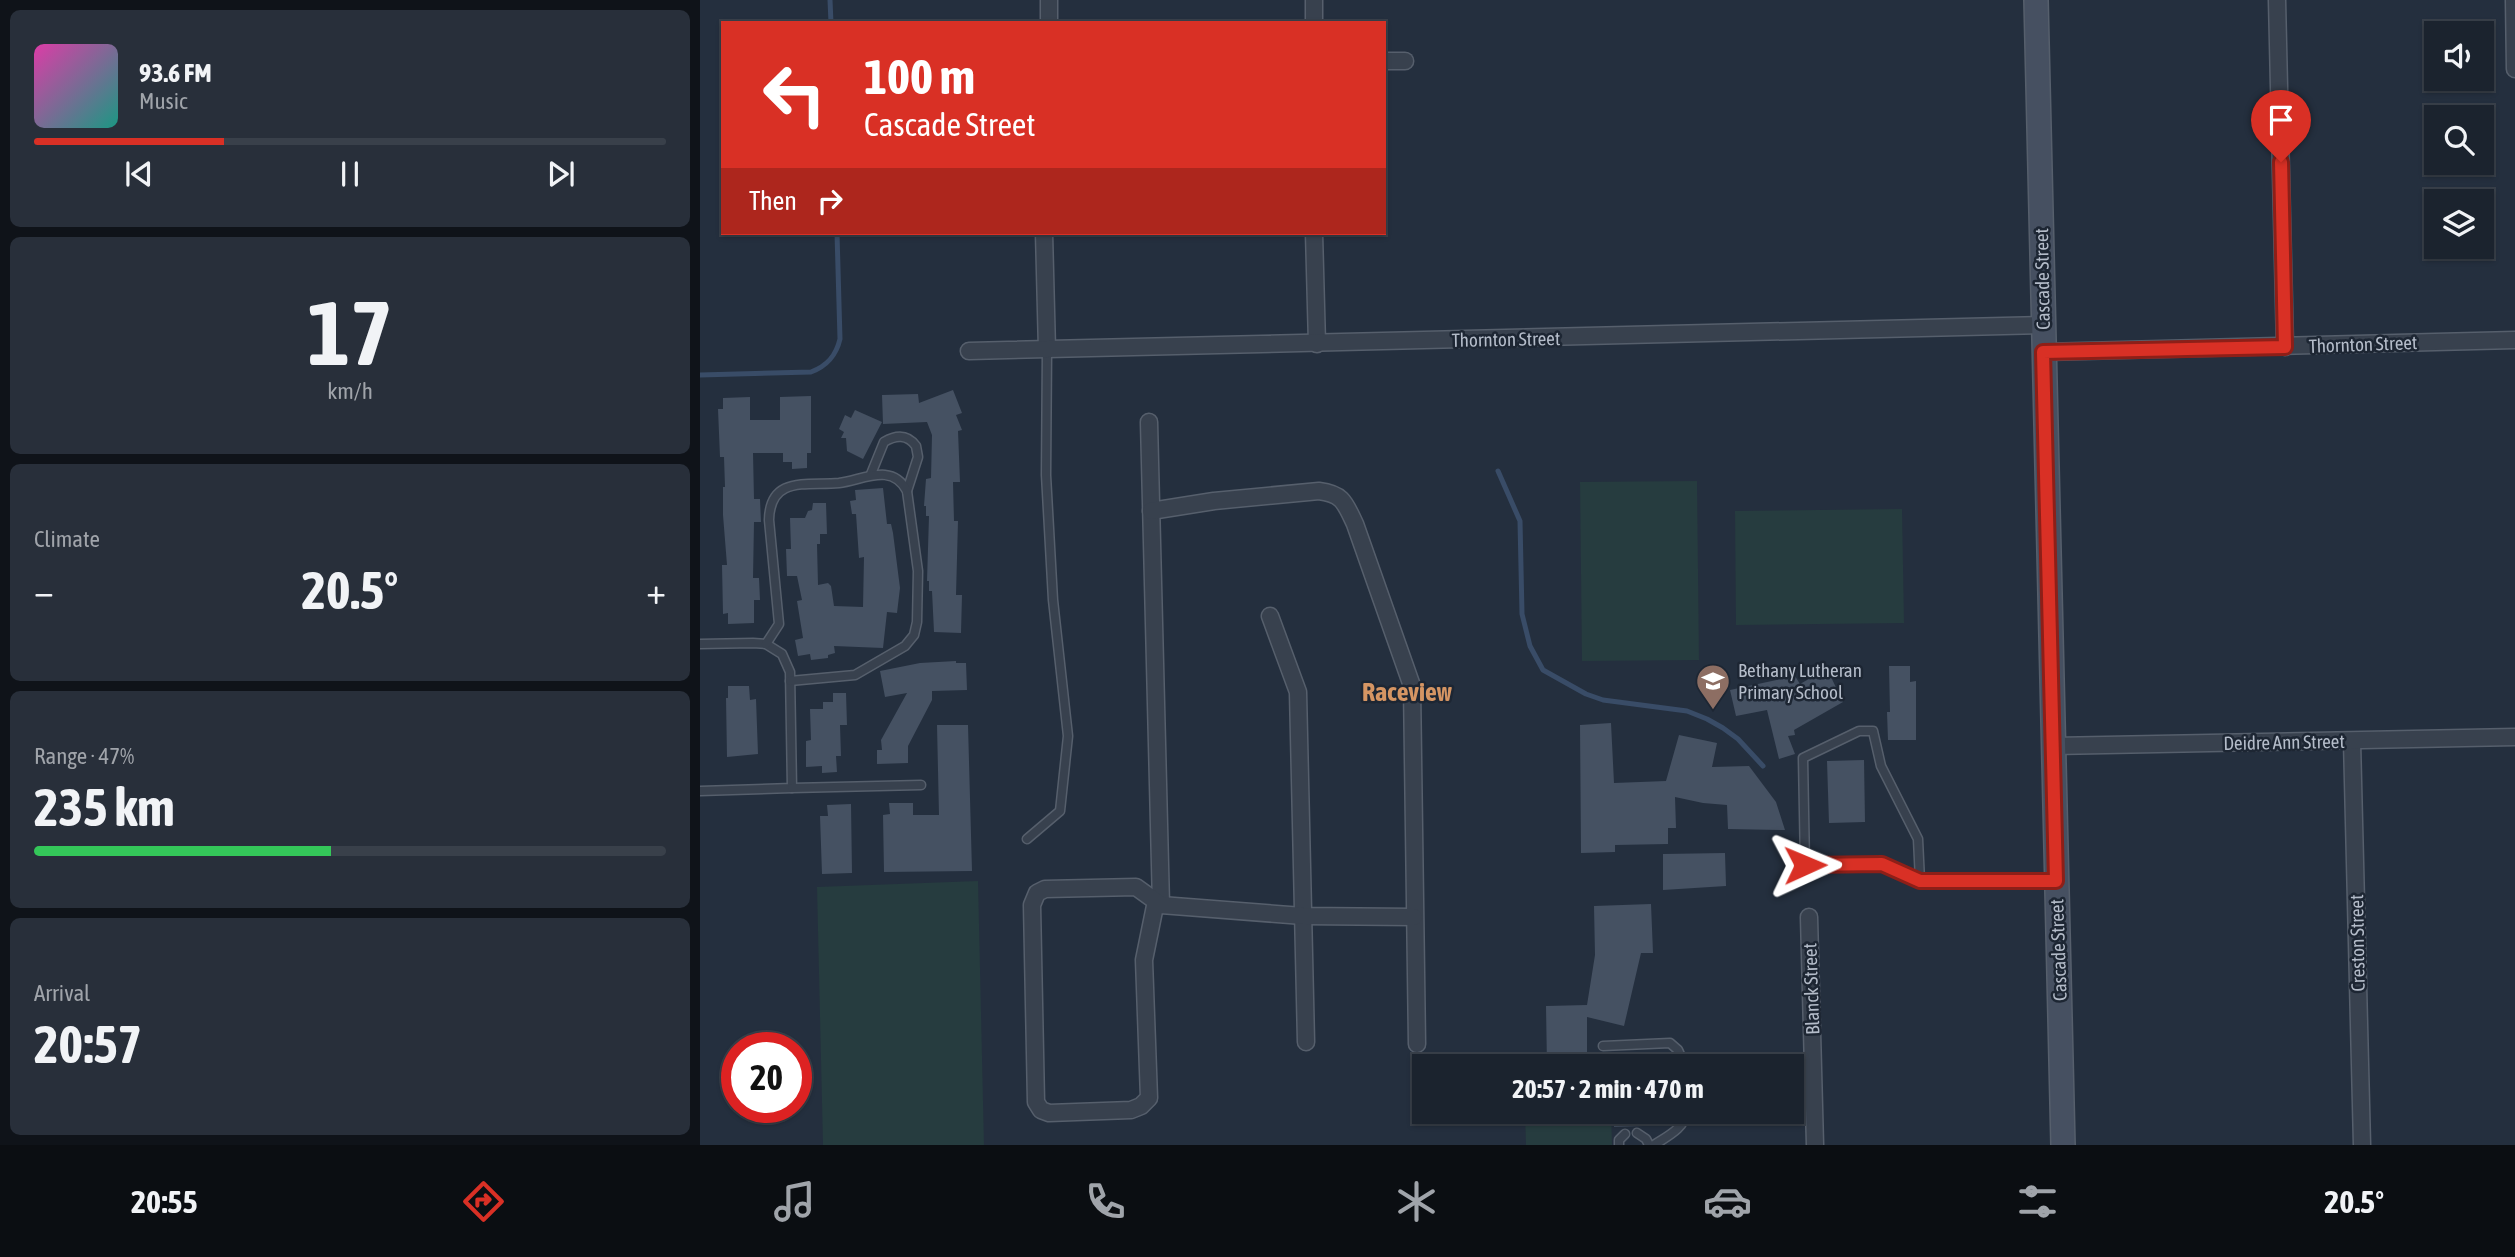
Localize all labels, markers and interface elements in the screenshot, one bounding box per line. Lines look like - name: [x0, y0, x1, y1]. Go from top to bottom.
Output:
- map controls: [2424, 21, 2494, 259]
- button: sound: [2424, 21, 2494, 91]
- text: 100 m: [864, 48, 975, 104]
- icon: left: [749, 49, 840, 140]
- text: 93.6 FM: [139, 58, 212, 88]
- text: Music: [139, 88, 187, 114]
- pin: [2251, 90, 2311, 162]
- icon: arrive: [2262, 101, 2300, 139]
- button: search: [2424, 105, 2494, 175]
- text: Cascade Street: [864, 106, 1036, 143]
- icon: previous: [120, 155, 158, 193]
- icon: pause: [331, 155, 369, 193]
- icon: next: [542, 155, 580, 193]
- icon: right: [811, 182, 849, 220]
- text: Then: [749, 186, 797, 216]
- button: layers: [2424, 189, 2494, 259]
- street label: Cascade Street: [2030, 228, 2054, 330]
- text: 17: [307, 280, 393, 384]
- street label: Thornton Street: [1451, 327, 1561, 351]
- street label: Thornton Street: [2308, 331, 2418, 357]
- text: km/h: [327, 378, 373, 404]
- text: Climate: [34, 526, 100, 552]
- text: 20.5°: [302, 560, 398, 620]
- text: −: [34, 569, 54, 612]
- text: +: [646, 569, 666, 612]
- place label: Bethany Lutheran Primary School: [1738, 659, 1862, 703]
- school or university icon: Bethany Lutheran Primary School: [1694, 662, 1732, 711]
- district label: Raceview: [1362, 677, 1452, 707]
- street label: Deidre Ann Street: [2223, 730, 2345, 754]
- text: Range · 47%: [34, 743, 134, 769]
- text: 235 km: [34, 777, 175, 837]
- position arrow: [1768, 828, 1842, 902]
- street label: Creston Street: [2345, 894, 2369, 992]
- street label: Cascade Street: [2045, 899, 2071, 1001]
- street label: Blanck Street: [1798, 943, 1824, 1035]
- text: Arrival: [34, 980, 90, 1006]
- text: 20:57: [34, 1014, 142, 1074]
- speed limit sign: 20: [721, 1032, 812, 1123]
- text: 20:57 · 2 min · 470 m: [1512, 1074, 1704, 1104]
- icon: directions: [459, 1177, 508, 1226]
- icon: music: [770, 1177, 819, 1226]
- icon: phone: [1081, 1177, 1130, 1226]
- icon: climate: [1392, 1177, 1441, 1226]
- icon: car: [1703, 1177, 1752, 1226]
- icon: filters: [2013, 1177, 2062, 1226]
- text: 20:55: [131, 1183, 197, 1220]
- text: 20.5°: [2324, 1183, 2384, 1220]

